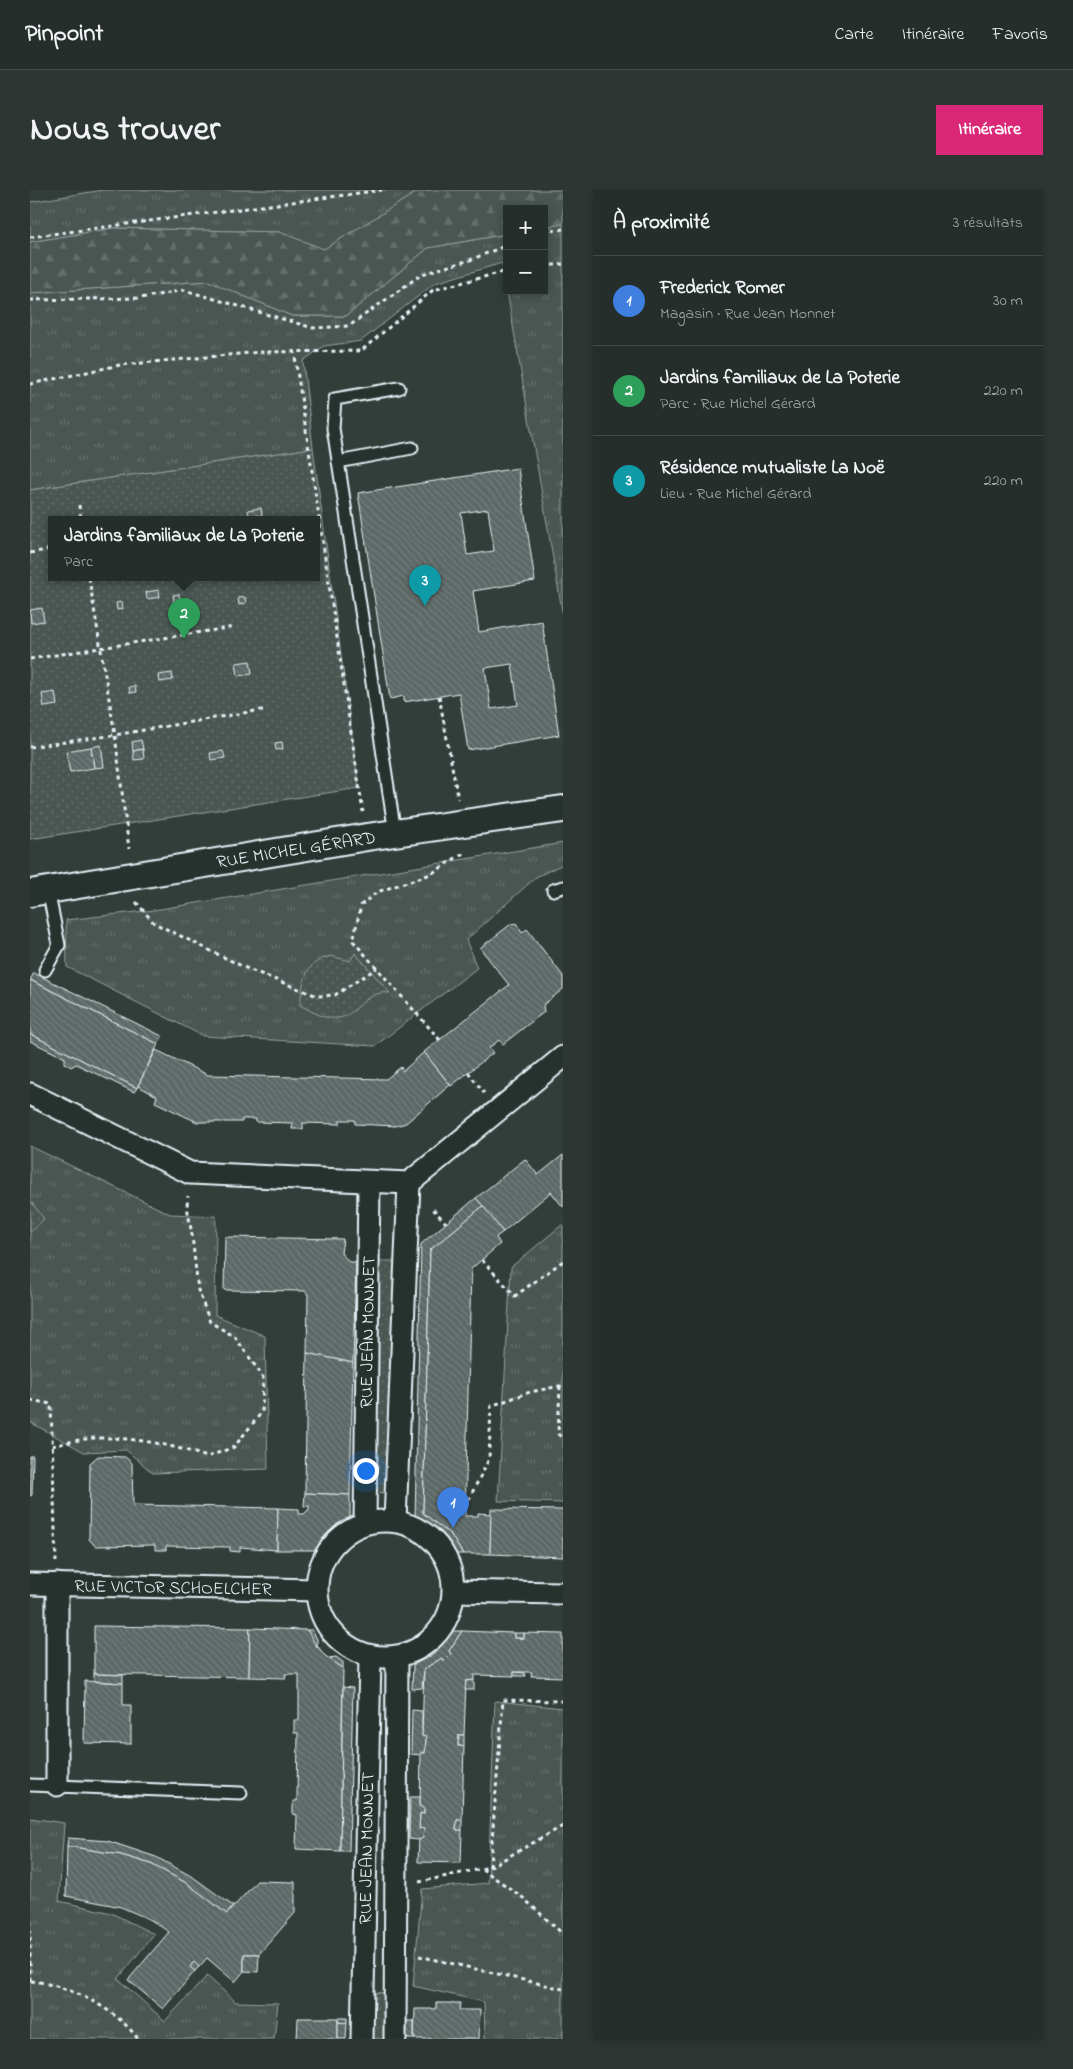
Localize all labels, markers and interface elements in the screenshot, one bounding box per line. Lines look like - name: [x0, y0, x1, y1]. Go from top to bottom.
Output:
- text: Pinpoint: [25, 17, 103, 52]
- text: Carte: [834, 22, 874, 48]
- text: Itinéraire: [902, 22, 964, 48]
- text: Favoris: [992, 22, 1048, 48]
- text: Nous trouver: [30, 105, 220, 156]
- button: Itinéraire: [936, 105, 1043, 155]
- map controls: [503, 205, 548, 295]
- button: +: [503, 205, 548, 250]
- text: À proximité: [613, 208, 710, 238]
- text: 3 résultats: [953, 211, 1023, 235]
- button: −: [503, 250, 548, 295]
- text: Frederick Romer: [660, 275, 785, 302]
- text: 1: [626, 289, 632, 313]
- text: 30 m: [993, 289, 1023, 313]
- text: Magasin · Rue Jean Monnet: [660, 302, 836, 326]
- text: Jardins familiaux de La Poterie: [660, 365, 900, 392]
- text: 2: [625, 379, 633, 403]
- text: 220 m: [984, 379, 1023, 403]
- text: Parc · Rue Michel Gérard: [660, 392, 815, 416]
- text: Résidence mutualiste La Noë: [660, 455, 885, 482]
- text: 3: [626, 469, 632, 493]
- text: 220 m: [984, 469, 1023, 493]
- text: Lieu · Rue Michel Gérard: [660, 482, 812, 506]
- popup: [48, 516, 320, 581]
- text: Jardins familiaux de La Poterie: [64, 523, 304, 550]
- text: Parc: [64, 550, 93, 574]
- pin: 3: [409, 565, 441, 606]
- pin: 2: [168, 598, 200, 639]
- street label: RUE MICHEL GÉRARD: [215, 826, 378, 876]
- street label: RUE JEAN MONNET: [355, 1256, 383, 1408]
- your location: [353, 1458, 379, 1484]
- pin: 1: [437, 1487, 469, 1528]
- street label: RUE VICTOR SCHOELCHER: [74, 1574, 272, 1604]
- street label: RUE JEAN MONNET: [354, 1772, 382, 1924]

